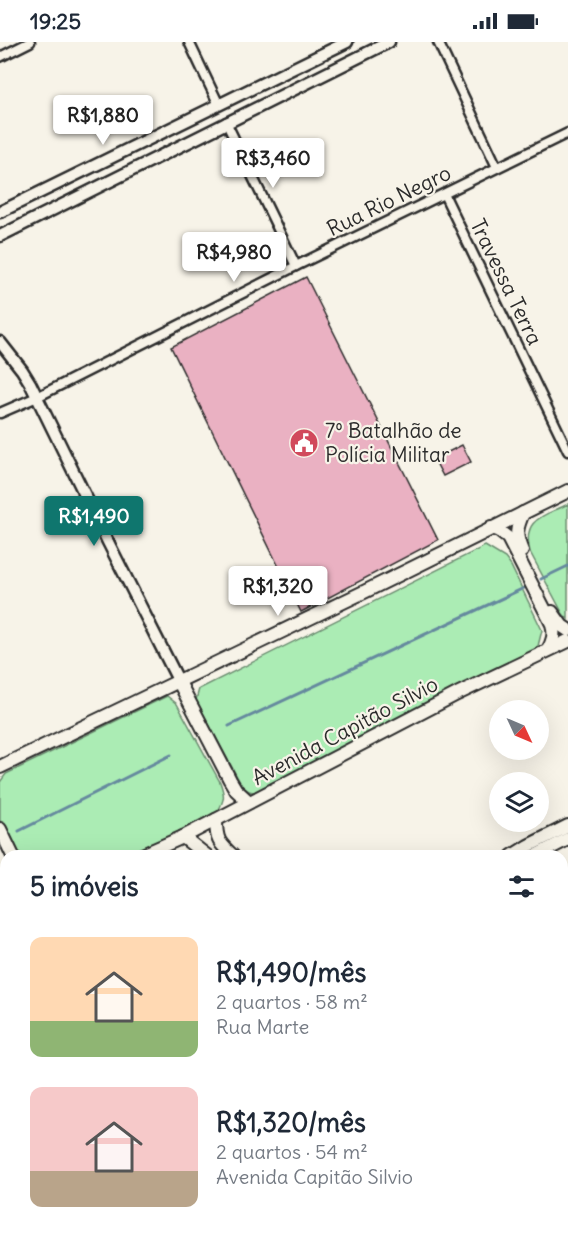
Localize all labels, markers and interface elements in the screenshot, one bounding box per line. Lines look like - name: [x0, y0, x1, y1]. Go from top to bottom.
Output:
- text: 19:25: [30, 7, 81, 35]
- pin: R$1,880: [48, 95, 158, 146]
- text: R$1,880: [67, 102, 139, 127]
- pin: R$3,460: [218, 138, 328, 189]
- text: R$3,460: [235, 145, 311, 170]
- street label: Rua Rio Negro: [322, 159, 455, 242]
- street label: Travessa Terra: [464, 214, 549, 349]
- pin: R$4,980: [179, 232, 289, 283]
- text: R$4,980: [196, 239, 272, 264]
- place label: 7º Batalhão de Polícia Militar: [325, 417, 462, 468]
- public building icon: 7º Batalhão de Polícia Militar: [288, 427, 320, 459]
- pin: R$1,490: [39, 496, 149, 547]
- text: R$1,490: [58, 503, 130, 528]
- pin: R$1,320: [223, 566, 333, 617]
- text: R$1,320: [242, 573, 314, 598]
- street label: Avenida Capitão Silvio: [247, 670, 442, 791]
- north arrow: [489, 700, 549, 760]
- map controls: [489, 700, 549, 832]
- button: layers: [489, 772, 549, 832]
- text: 5 imóveis: [30, 870, 139, 903]
- icon: filters: [505, 870, 538, 903]
- text: R$1,490/mês: [216, 956, 366, 989]
- icon: home: [78, 961, 150, 1033]
- text: 2 quartos · 58 m²: [216, 989, 368, 1014]
- text: Rua Marte: [216, 1014, 309, 1039]
- text: R$1,320/mês: [216, 1106, 366, 1139]
- icon: home: [78, 1111, 150, 1183]
- text: 2 quartos · 54 m²: [216, 1139, 368, 1164]
- text: Avenida Capitão Silvio: [216, 1164, 413, 1189]

